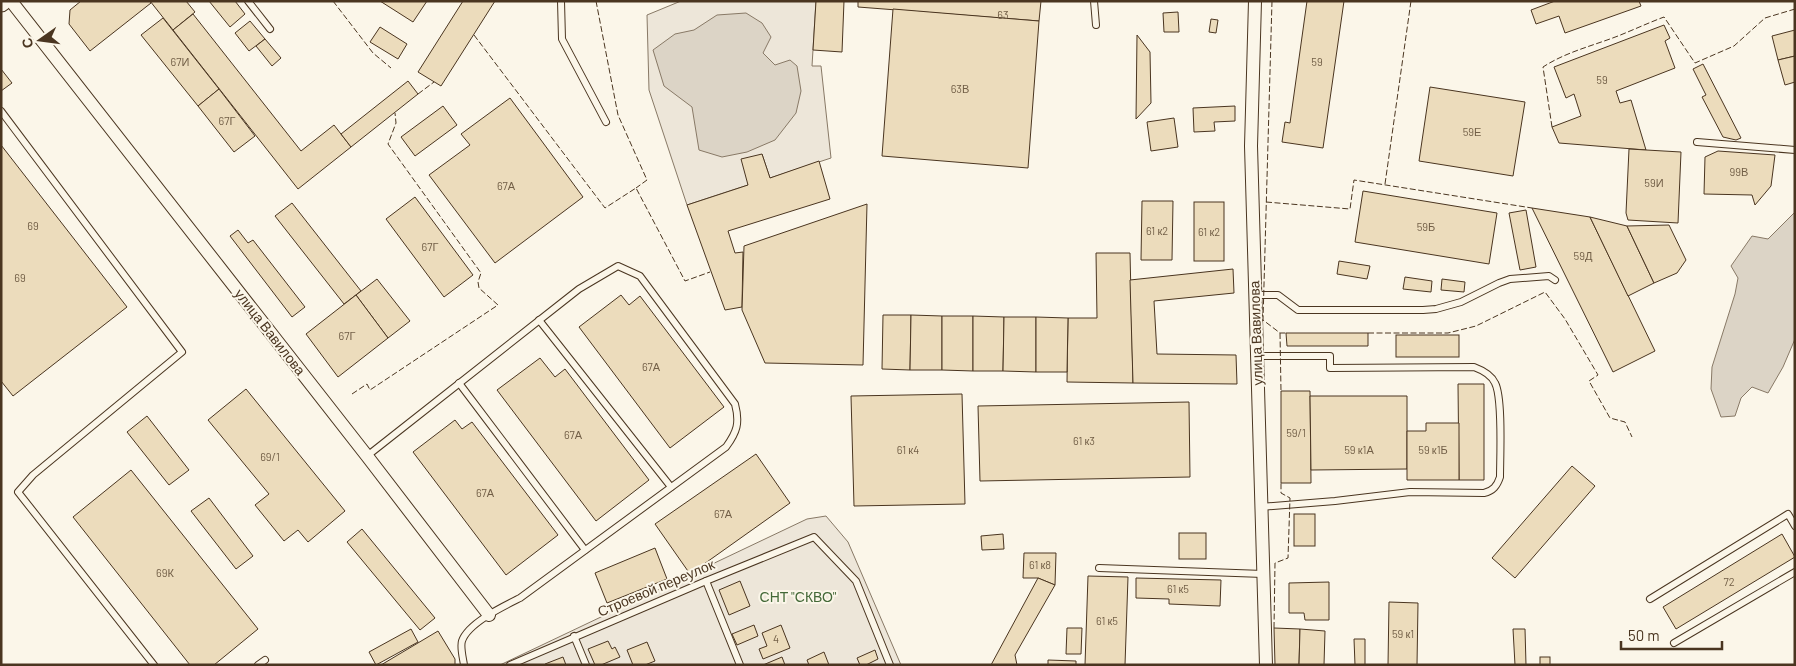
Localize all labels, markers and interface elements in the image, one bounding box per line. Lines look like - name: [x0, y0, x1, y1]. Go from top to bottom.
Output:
- house number: 63: [997, 8, 1009, 21]
- north arrow: [15, 15, 65, 65]
- text: С: [17, 36, 36, 50]
- house number: 67И: [171, 55, 189, 68]
- house number: 59: [1311, 55, 1323, 68]
- house number: 59: [1596, 73, 1608, 86]
- house number: 63В: [951, 82, 969, 95]
- house number: 67Г: [219, 114, 235, 127]
- house number: 59Е: [1463, 125, 1481, 138]
- house number: 99В: [1730, 165, 1748, 178]
- house number: 59И: [1644, 176, 1664, 189]
- house number: 67А: [497, 179, 516, 192]
- house number: 69: [27, 219, 39, 232]
- house number: 59Б: [1417, 220, 1435, 233]
- house number: 61 к2: [1146, 224, 1168, 237]
- house number: 61 к2: [1198, 225, 1220, 238]
- house number: 67Г: [422, 240, 438, 253]
- house number: 59Д: [1574, 249, 1593, 262]
- house number: 69: [14, 271, 26, 284]
- street label: улица Вавилова: [1245, 280, 1266, 386]
- street label: улица Вавилова: [231, 285, 309, 378]
- house number: 67Г: [339, 329, 355, 342]
- house number: 67А: [642, 360, 661, 373]
- house number: 59/1: [1286, 426, 1306, 439]
- house number: 67А: [564, 428, 583, 441]
- house number: 61 к3: [1073, 434, 1095, 447]
- house number: 61 к4: [897, 443, 919, 456]
- house number: 59 к1А: [1344, 443, 1374, 456]
- house number: 59 к1Б: [1418, 443, 1448, 456]
- house number: 69/1: [260, 450, 280, 463]
- house number: 67А: [476, 486, 495, 499]
- house number: 67А: [714, 507, 733, 520]
- street label: Строевой переулок: [595, 555, 718, 620]
- house number: 61 к8: [1029, 558, 1051, 571]
- house number: 69К: [156, 566, 174, 579]
- house number: 72: [1723, 575, 1735, 588]
- house number: 61 к5: [1167, 582, 1189, 595]
- park label: СНТ "СКВО": [760, 588, 837, 605]
- house number: 61 к5: [1096, 614, 1118, 627]
- scale bar: [1621, 618, 1722, 650]
- text: 50 m: [1628, 626, 1660, 644]
- house number: 59 к1: [1392, 627, 1414, 640]
- house number: 4: [773, 632, 779, 645]

